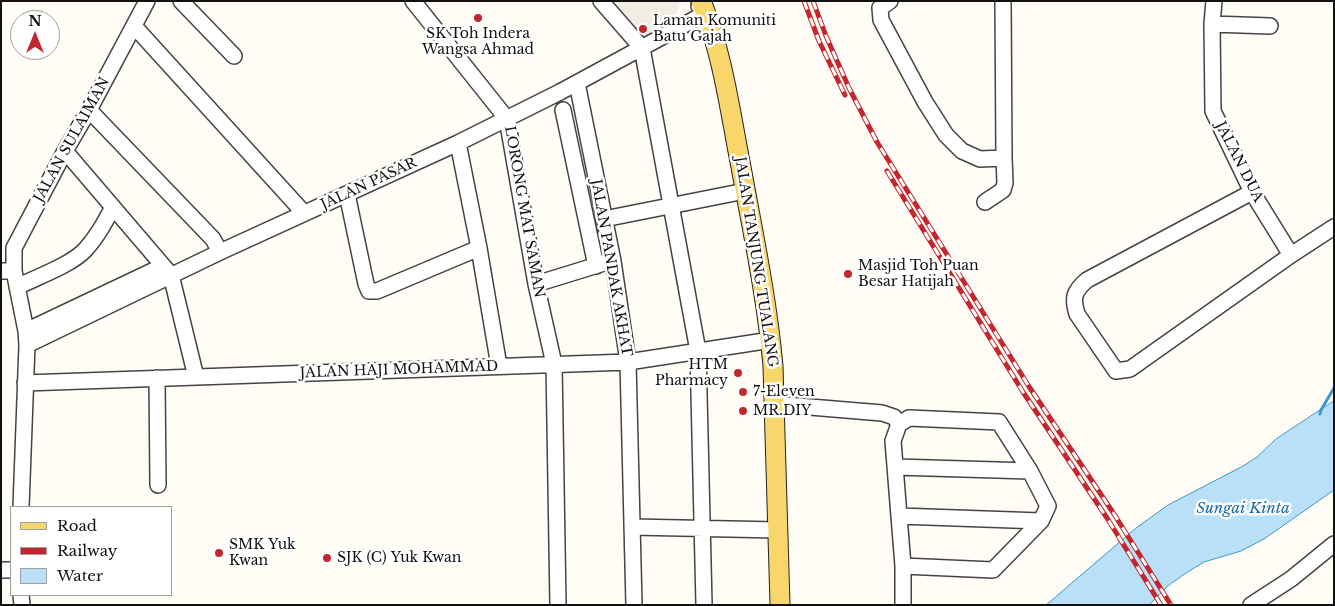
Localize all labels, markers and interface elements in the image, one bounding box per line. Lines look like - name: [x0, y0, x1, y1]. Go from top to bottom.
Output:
- north arrow: [10, 10, 60, 60]
- text: N: [28, 12, 42, 30]
- marker: SK Toh Indera Wangsa Ahmad: [472, 12, 484, 24]
- place label: Laman Komuniti Batu Gajah: [653, 13, 776, 46]
- marker: Laman Komuniti Batu Gajah: [637, 23, 649, 35]
- place label: SK Toh Indera Wangsa Ahmad: [422, 26, 534, 58]
- street label: JALAN SULAIMAN: [31, 75, 113, 205]
- street label: JALAN DUA: [1211, 119, 1267, 205]
- street label: LORONG MAT SAMAN: [501, 125, 547, 299]
- street label: JALAN PASAR: [318, 154, 420, 214]
- street label: JALAN TANJUNG TUALANG: [731, 156, 781, 368]
- street label: JALAN PANDAK AKHAT: [587, 178, 635, 358]
- place label: Masjid Toh Puan Besar Hatijah: [858, 258, 979, 290]
- marker: Masjid Toh Puan Besar Hatijah: [842, 268, 854, 280]
- place label: HTM Pharmacy: [655, 357, 728, 390]
- street label: JALAN HAJI MOHAMMAD: [300, 358, 498, 382]
- marker: HTM Pharmacy: [732, 367, 744, 379]
- place label: 7-Eleven: [753, 384, 815, 400]
- marker: 7-Eleven: [737, 386, 749, 398]
- place label: MR.DIY: [753, 403, 811, 419]
- marker: MR.DIY: [737, 405, 749, 417]
- water label: Sungai Kinta: [1196, 500, 1290, 518]
- legend: [10, 506, 172, 596]
- text: Road: [57, 516, 97, 535]
- place label: SMK Yuk Kwan: [229, 537, 296, 570]
- text: Railway: [57, 541, 117, 560]
- marker: SMK Yuk Kwan: [213, 547, 225, 559]
- place label: SJK (C) Yuk Kwan: [337, 550, 461, 566]
- marker: SJK (C) Yuk Kwan: [321, 552, 333, 564]
- text: Water: [57, 566, 103, 585]

